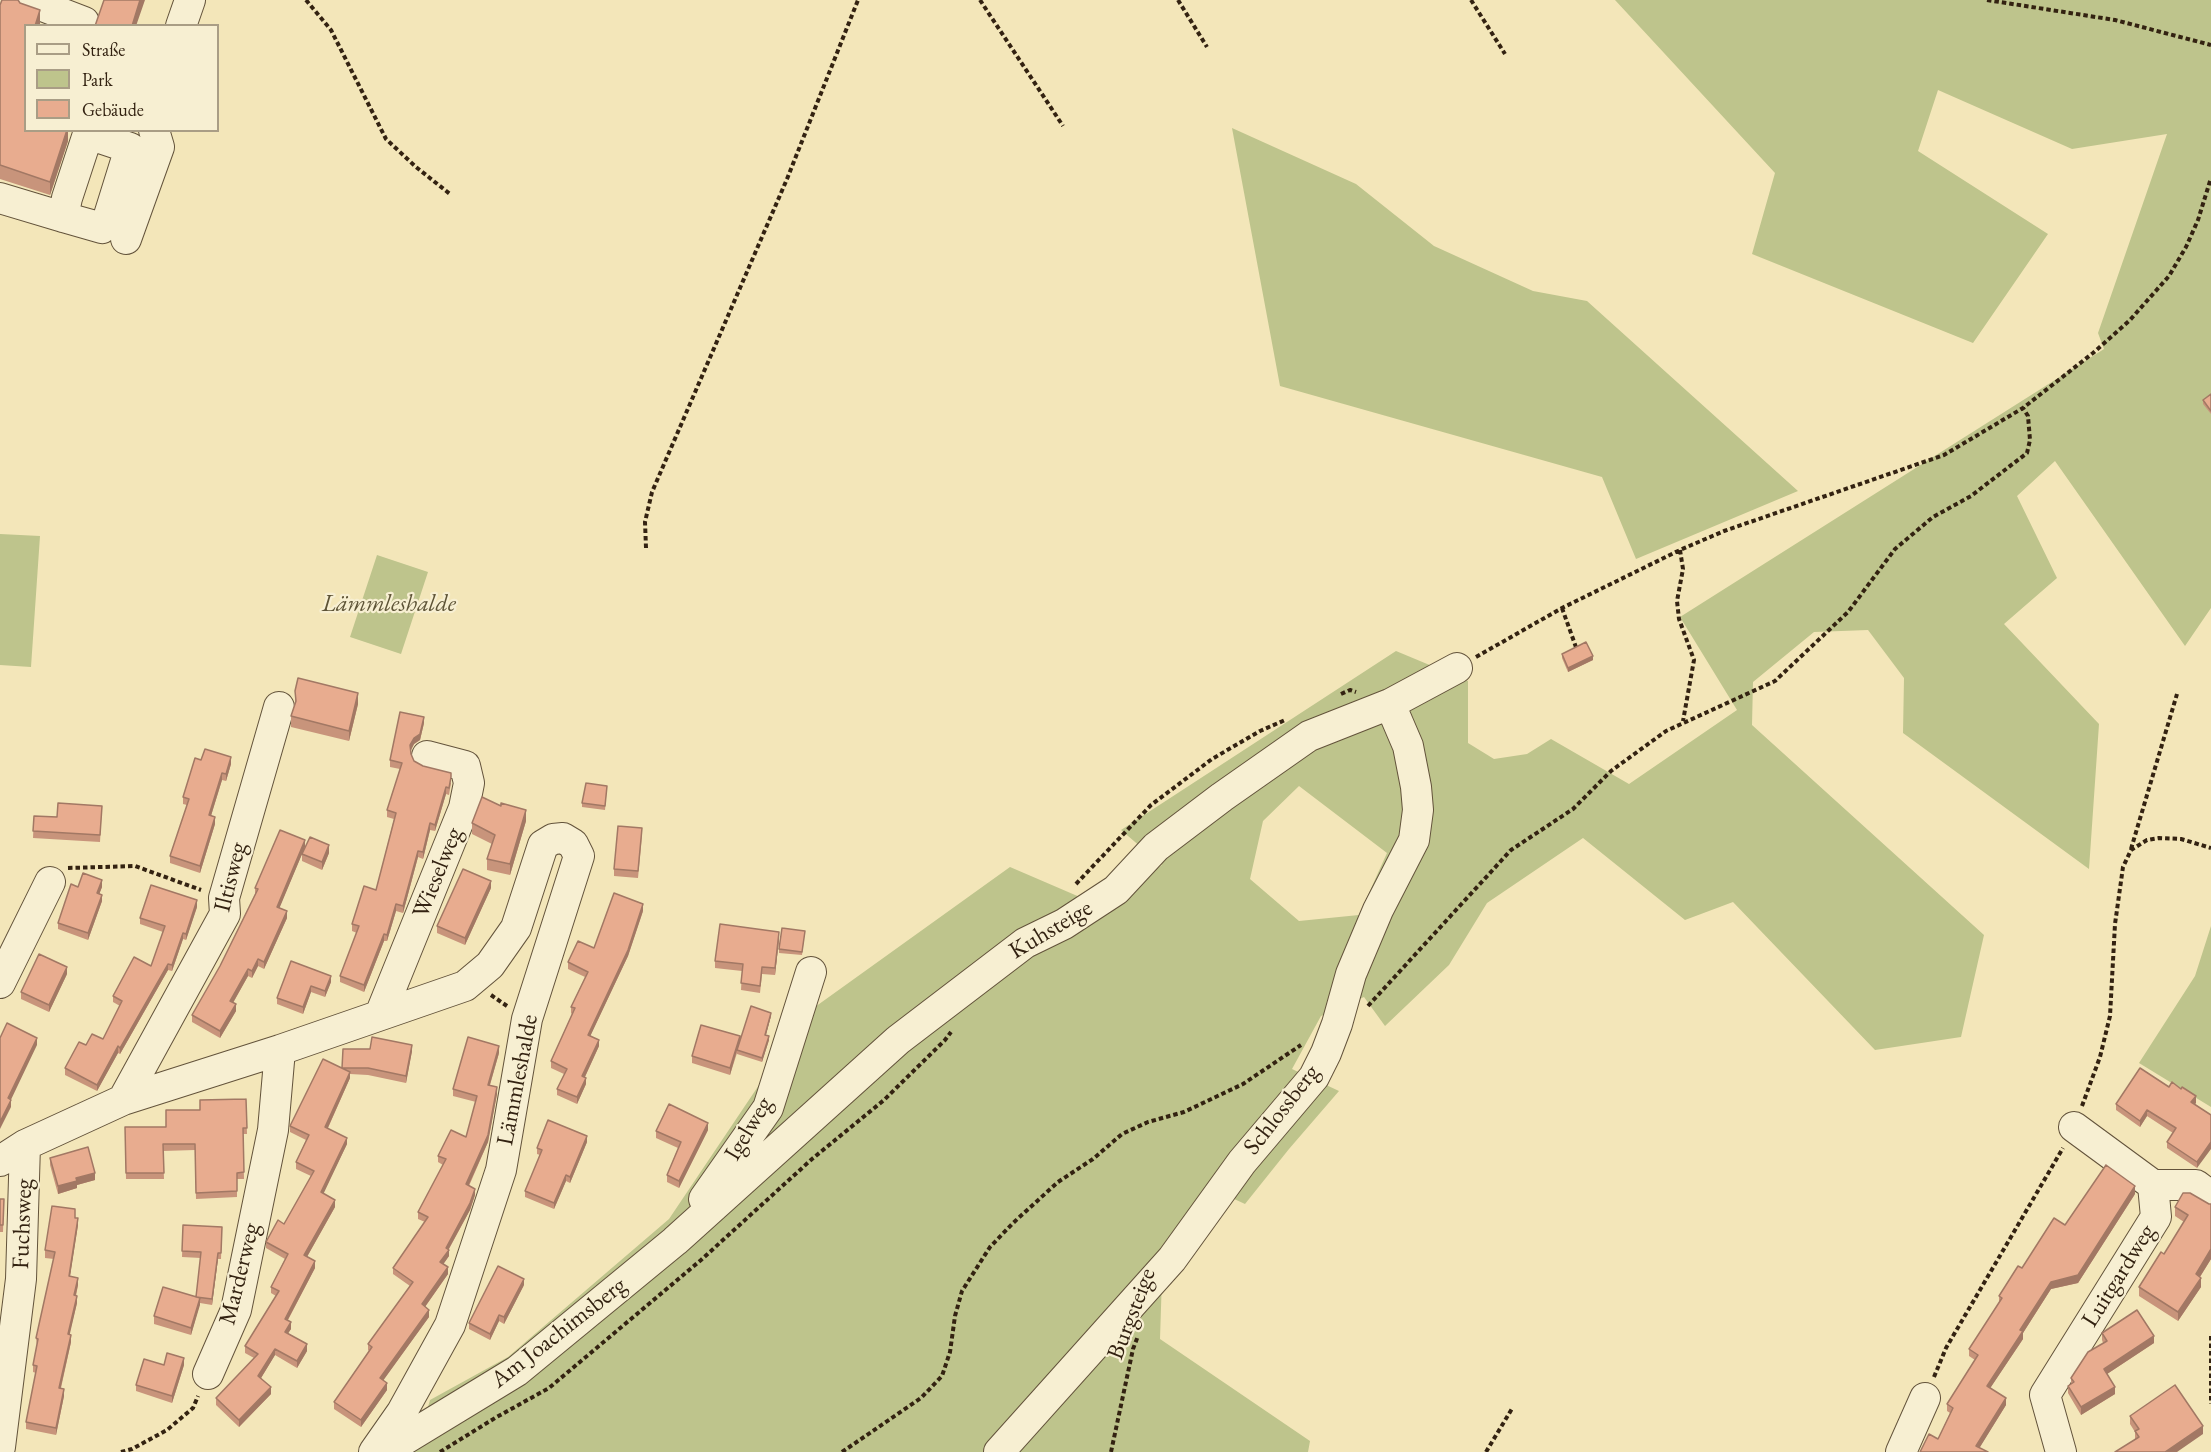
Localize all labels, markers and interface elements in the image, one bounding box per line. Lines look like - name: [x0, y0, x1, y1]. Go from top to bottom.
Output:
- legend: [24, 24, 219, 132]
- text: Straße: [82, 38, 125, 61]
- text: Park: [82, 68, 113, 91]
- text: Gebäude: [82, 98, 144, 121]
- park label: Lämmleshalde: [322, 590, 456, 618]
- street label: Wieselweg: [407, 823, 469, 923]
- street label: Iltisweg: [208, 839, 254, 915]
- street label: Kuhsteige: [1004, 894, 1098, 966]
- street label: Lämmleshalde: [491, 1012, 545, 1148]
- street label: Schlossberg: [1238, 1059, 1326, 1161]
- street label: Igelweg: [719, 1092, 779, 1166]
- street label: Fuchsweg: [7, 1178, 39, 1270]
- street label: Luitgardweg: [2076, 1219, 2162, 1333]
- street label: Marderweg: [213, 1220, 267, 1328]
- street label: Burgsteige: [1101, 1264, 1163, 1364]
- street label: Am Joachimsberg: [486, 1271, 632, 1395]

